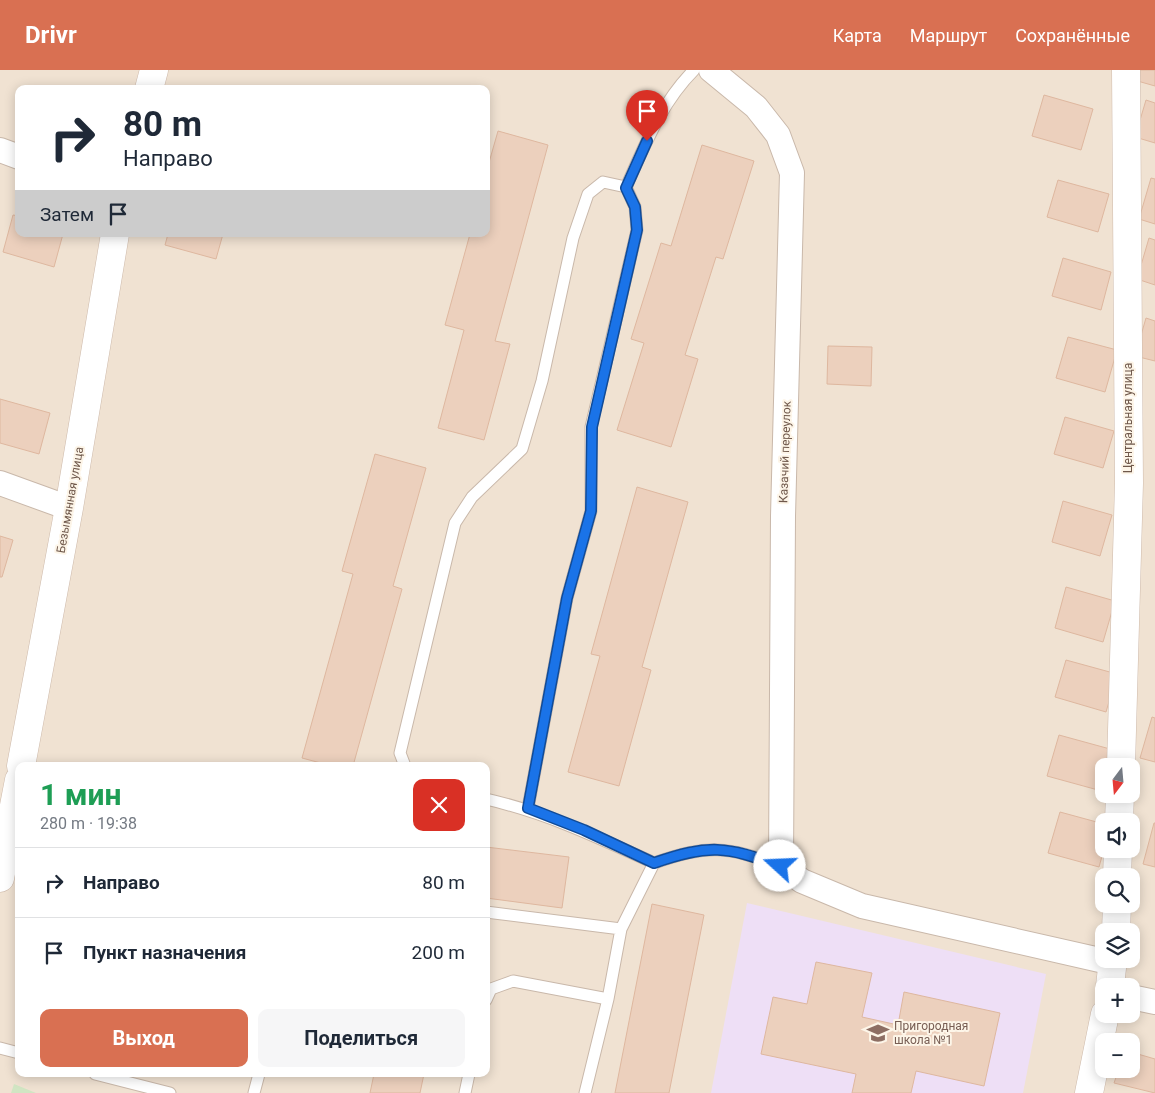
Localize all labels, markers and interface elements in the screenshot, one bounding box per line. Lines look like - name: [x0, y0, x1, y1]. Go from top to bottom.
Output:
- text: Drivr: [25, 21, 77, 49]
- text: Карта: [833, 25, 882, 46]
- text: Маршрут: [910, 25, 987, 46]
- text: Сохранённые: [1015, 25, 1130, 46]
- pin: [626, 90, 668, 141]
- icon: arrive: [633, 97, 661, 125]
- text: 80 m: [123, 104, 202, 145]
- icon: right: [40, 105, 105, 170]
- text: Направо: [123, 146, 213, 171]
- icon: arrive: [104, 200, 132, 228]
- text: Затем: [40, 203, 94, 226]
- street label: Центральная улица: [1121, 363, 1135, 473]
- street label: Казачий переулок: [776, 400, 794, 503]
- street label: Безымянная улица: [54, 446, 86, 554]
- north arrow: [1095, 758, 1140, 802]
- map controls: [1095, 758, 1140, 1078]
- text: 1 мин: [40, 777, 121, 812]
- button: close: [413, 779, 465, 831]
- button: sound: [1095, 813, 1140, 858]
- text: 280 m · 19:38: [40, 814, 137, 833]
- position arrow: [753, 839, 805, 891]
- button: search: [1095, 868, 1140, 913]
- icon: right: [40, 869, 68, 897]
- text: Направо: [83, 871, 160, 894]
- text: 80 m: [422, 871, 465, 894]
- button: layers: [1095, 923, 1140, 968]
- icon: arrive: [40, 939, 68, 967]
- text: Пункт назначения: [83, 941, 246, 964]
- text: 200 m: [412, 941, 465, 964]
- button: +: [1095, 978, 1140, 1023]
- button: Выход: [40, 1009, 248, 1067]
- button: Поделиться: [258, 1009, 465, 1067]
- place label: Пригородная школа №1: [894, 1019, 968, 1047]
- school or university icon: Пригородная школа №1: [865, 1020, 891, 1046]
- button: −: [1095, 1033, 1140, 1078]

